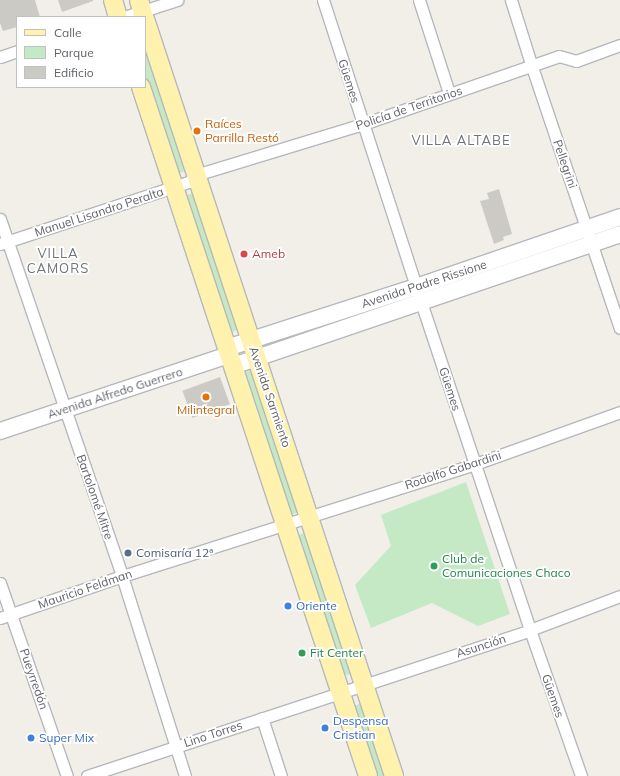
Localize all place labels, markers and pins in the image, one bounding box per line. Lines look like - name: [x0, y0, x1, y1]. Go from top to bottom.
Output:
- place label: Raíces Parrilla Restó: [205, 117, 279, 145]
- marker: Raíces Parrilla Restó: [192, 126, 202, 136]
- place label: Ameb: [252, 247, 285, 261]
- marker: Ameb: [239, 249, 249, 259]
- marker: Milintegral: [201, 392, 211, 402]
- place label: Milintegral: [177, 403, 235, 417]
- place label: Comisaría 12ª: [136, 546, 213, 560]
- marker: Comisaría 12ª: [123, 548, 133, 558]
- place label: Club de Comunicaciones Chaco: [442, 552, 570, 580]
- marker: Club de Comunicaciones Chaco: [429, 561, 439, 571]
- place label: Oriente: [296, 599, 337, 613]
- marker: Oriente: [283, 601, 293, 611]
- place label: Fit Center: [310, 646, 363, 660]
- marker: Fit Center: [297, 648, 307, 658]
- place label: Despensa Cristian: [333, 714, 388, 742]
- marker: Despensa Cristian: [320, 723, 330, 733]
- place label: Super Mix: [39, 731, 94, 745]
- marker: Super Mix: [26, 733, 36, 743]

